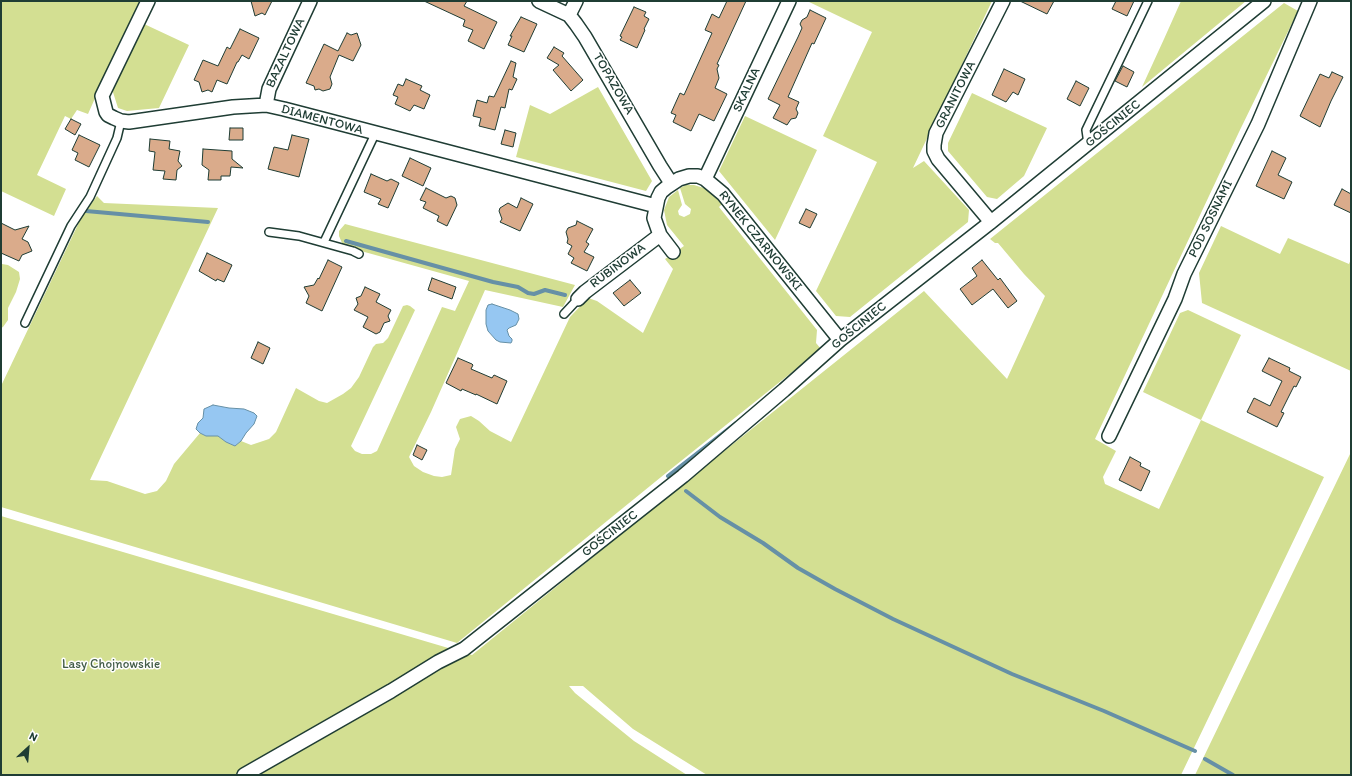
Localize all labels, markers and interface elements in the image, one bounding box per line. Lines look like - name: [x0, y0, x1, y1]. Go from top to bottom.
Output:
- street label: BAZALTOWA: [263, 16, 309, 90]
- street label: TOPAZOWA: [589, 50, 637, 118]
- street label: GRANITOWA: [932, 59, 980, 131]
- street label: SKALNA: [730, 65, 764, 115]
- street label: GOŚCINIEC: [1082, 97, 1144, 151]
- street label: DIAMENTOWA: [279, 102, 365, 138]
- street label: POD SOSNAMI: [1186, 178, 1236, 260]
- street label: RYNEK CZARNOWSKI: [715, 188, 805, 294]
- street label: RUBINOWA: [587, 240, 649, 292]
- street label: GOŚCINIEC: [828, 299, 890, 353]
- street label: GOŚCINIEC: [579, 507, 641, 561]
- park label: Lasy Chojnowskie: [62, 657, 160, 673]
- north arrow: [8, 728, 48, 768]
- text: N: [27, 729, 40, 744]

